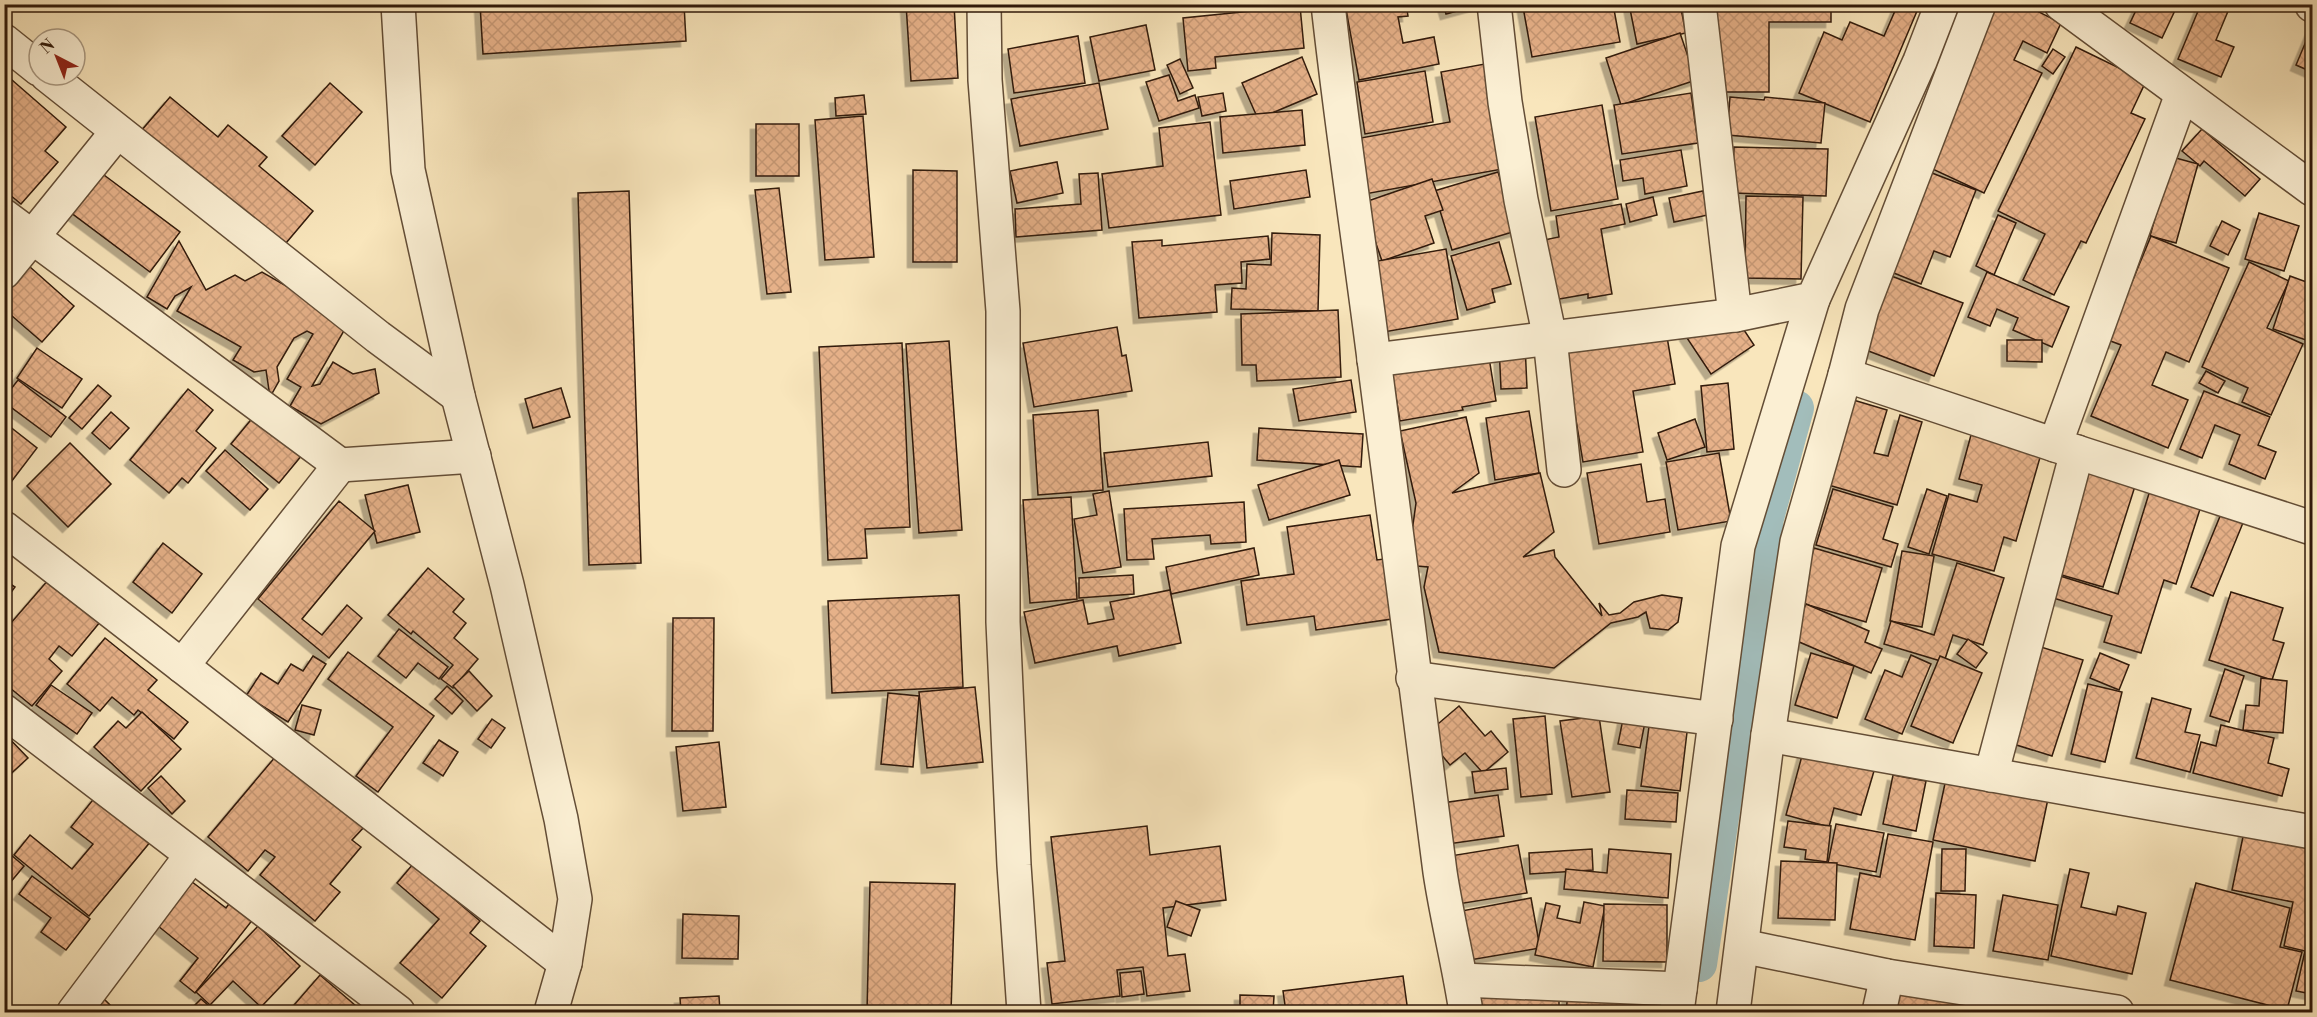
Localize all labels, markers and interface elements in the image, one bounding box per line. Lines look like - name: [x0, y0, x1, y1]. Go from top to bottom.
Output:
- north arrow: [27, 27, 87, 87]
- text: N: [36, 35, 59, 58]

